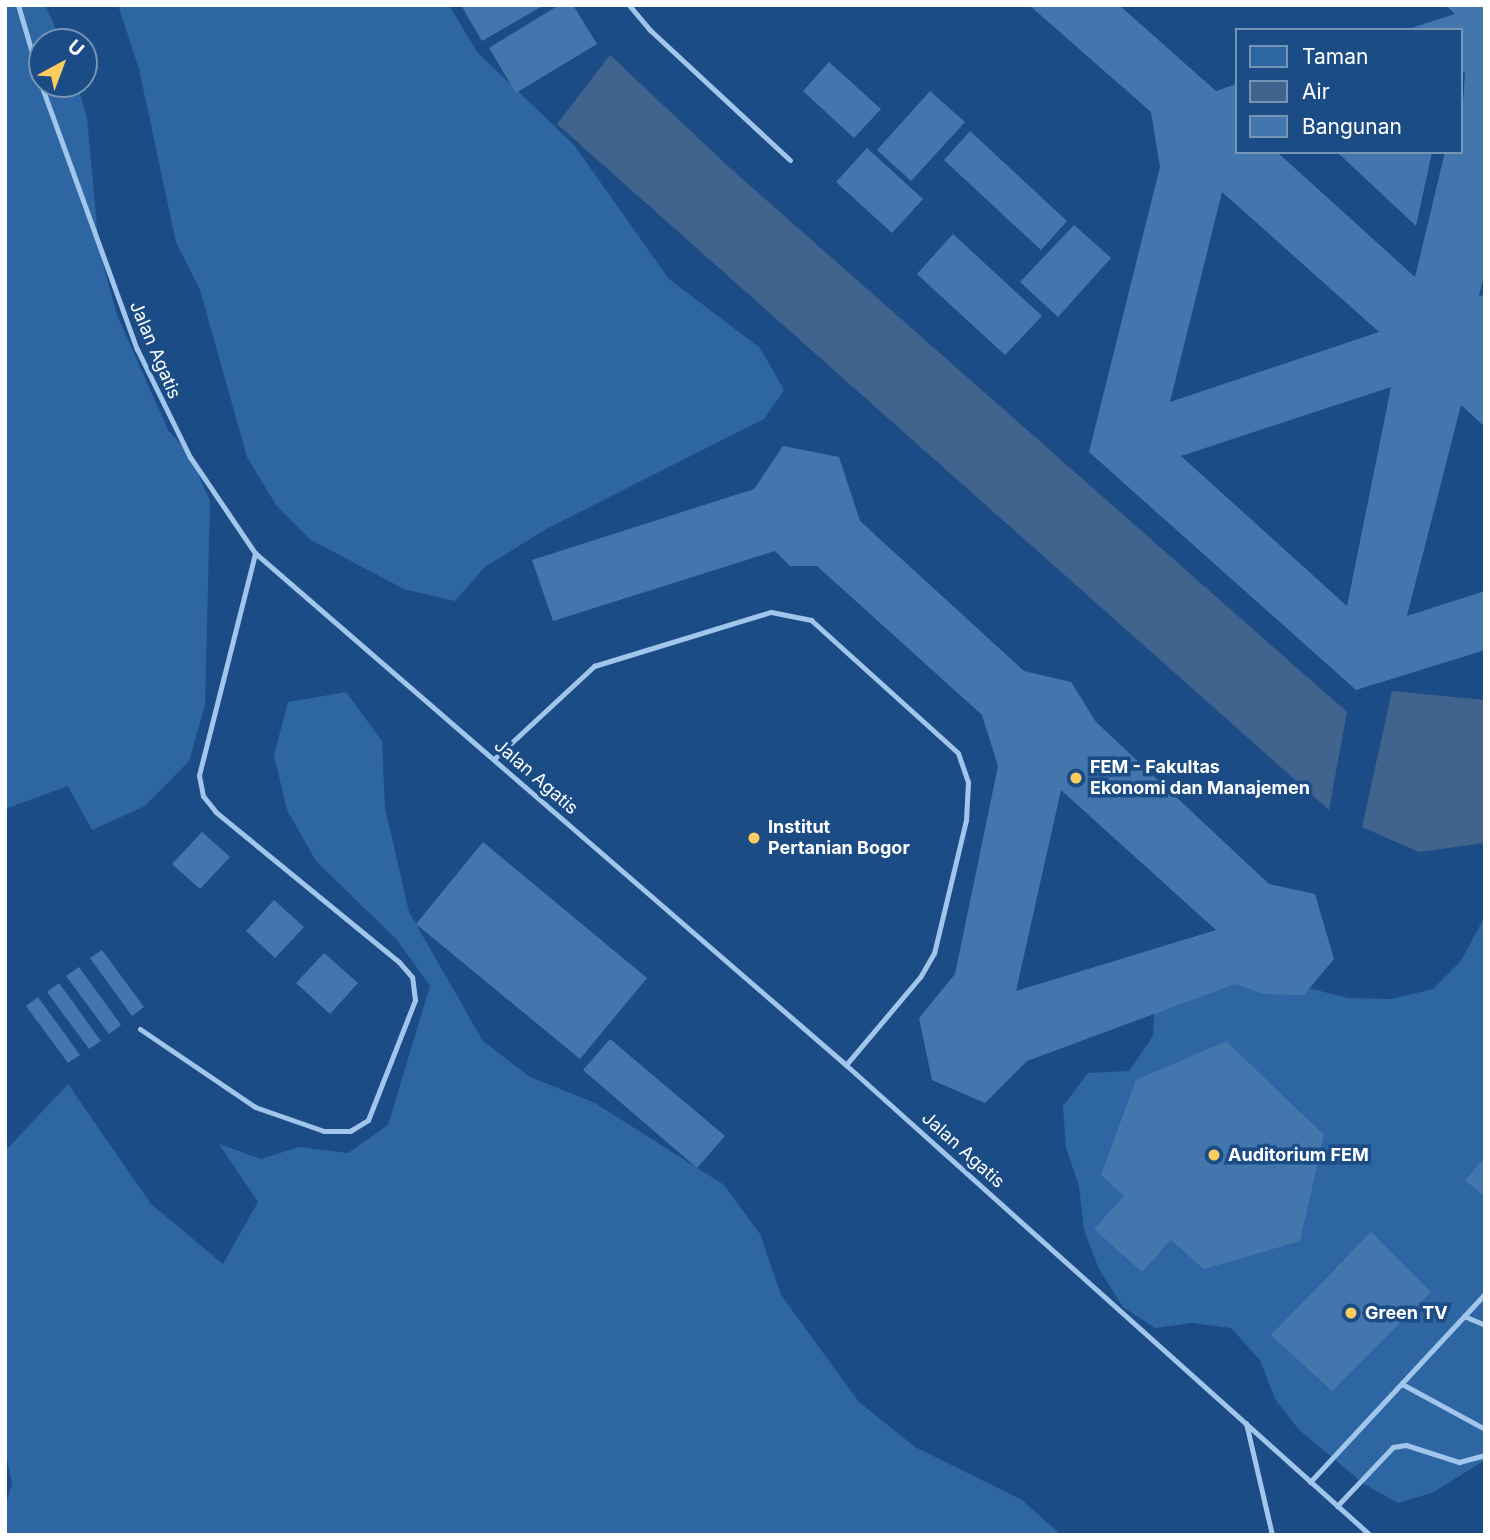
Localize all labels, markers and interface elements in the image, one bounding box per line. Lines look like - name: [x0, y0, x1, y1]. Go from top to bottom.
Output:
- north arrow: [28, 28, 98, 98]
- legend: [1234, 28, 1462, 154]
- text: U: [63, 35, 89, 62]
- text: Taman: [1302, 44, 1368, 69]
- text: Air: [1302, 79, 1330, 104]
- text: Bangunan: [1302, 114, 1402, 139]
- street label: Jalan Agatis: [125, 298, 185, 402]
- street label: Jalan Agatis: [490, 735, 582, 819]
- place label: FEM - Fakultas Ekonomi dan Manajemen: [1090, 757, 1310, 800]
- marker: FEM - Fakultas Ekonomi dan Manajemen: [1068, 770, 1084, 786]
- place label: Institut Pertanian Bogor: [768, 817, 910, 860]
- marker: Institut Pertanian Bogor: [746, 830, 762, 846]
- street label: Jalan Agatis: [917, 1107, 1009, 1193]
- place label: Auditorium FEM: [1228, 1144, 1369, 1166]
- marker: Auditorium FEM: [1206, 1147, 1222, 1163]
- place label: Green TV: [1365, 1302, 1448, 1324]
- marker: Green TV: [1343, 1305, 1359, 1321]

